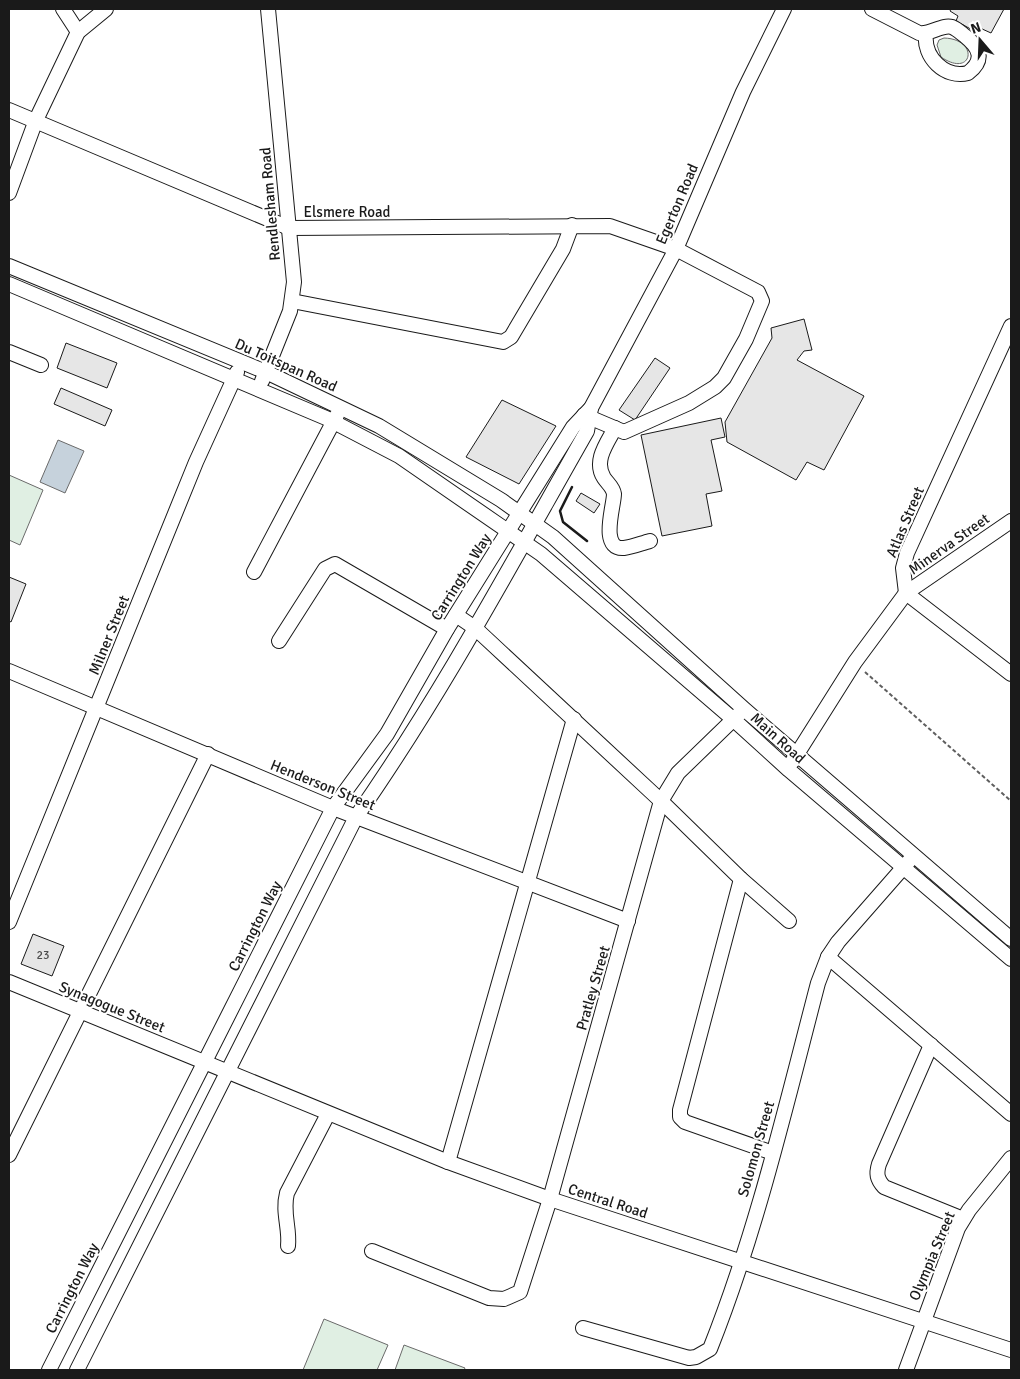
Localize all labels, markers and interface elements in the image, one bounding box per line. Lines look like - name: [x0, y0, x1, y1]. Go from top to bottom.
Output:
- north arrow: [955, 15, 1005, 65]
- text: N: [969, 19, 983, 38]
- street label: Rendlesham Road: [256, 146, 284, 262]
- street label: Egerton Road: [652, 161, 702, 247]
- street label: Elsmere Road: [303, 203, 391, 221]
- street label: Du Toitspan Road: [232, 334, 340, 396]
- street label: Atlas Street: [882, 484, 928, 560]
- street label: Minerva Street: [905, 509, 993, 579]
- street label: Carrington Way: [427, 530, 495, 624]
- street label: Milner Street: [85, 593, 133, 677]
- street label: Main Road: [747, 709, 809, 767]
- street label: Henderson Street: [268, 756, 378, 814]
- street label: Carrington Way: [224, 878, 286, 974]
- street label: Pratley Street: [572, 944, 614, 1032]
- house number: 23: [37, 948, 49, 963]
- street label: Synagogue Street: [56, 978, 168, 1036]
- street label: Solomon Street: [734, 1099, 778, 1199]
- street label: Central Road: [566, 1180, 650, 1222]
- street label: Olympia Street: [905, 1209, 959, 1303]
- street label: Carrington Way: [41, 1240, 103, 1336]

